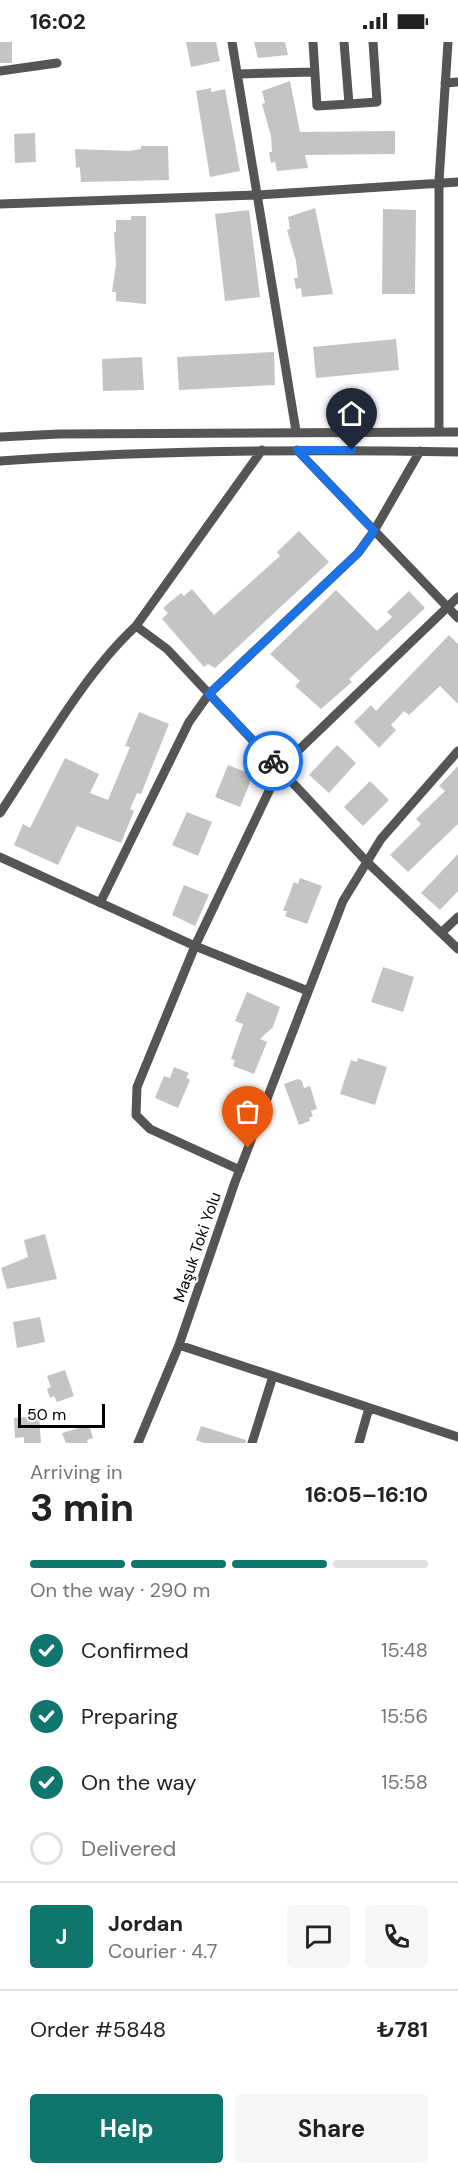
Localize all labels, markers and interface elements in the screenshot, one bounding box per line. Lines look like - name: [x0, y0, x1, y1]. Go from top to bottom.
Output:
- text: 16:02: [30, 7, 86, 36]
- pin: [326, 388, 377, 450]
- icon: home: [335, 397, 368, 430]
- courier: [243, 731, 303, 791]
- icon: bike: [257, 745, 290, 778]
- pin: [222, 1086, 273, 1148]
- icon: bag: [231, 1095, 264, 1128]
- street label: Maşuk Toki Yolu: [168, 1189, 226, 1305]
- scale bar: [18, 1401, 105, 1428]
- text: 50 m: [27, 1404, 66, 1425]
- text: Arriving in: [30, 1459, 122, 1485]
- text: 16:05–16:10: [305, 1480, 428, 1509]
- text: 3 min: [30, 1482, 134, 1533]
- text: On the way · 290 m: [30, 1577, 210, 1603]
- icon: check: [30, 1634, 63, 1667]
- text: Confirmed: [81, 1636, 189, 1665]
- text: 15:48: [381, 1637, 428, 1663]
- icon: check: [30, 1700, 63, 1733]
- text: Preparing: [81, 1702, 178, 1731]
- text: 15:56: [381, 1703, 428, 1729]
- icon: check: [30, 1766, 63, 1799]
- text: On the way: [81, 1768, 196, 1797]
- text: 15:58: [381, 1769, 428, 1795]
- text: Delivered: [81, 1834, 176, 1863]
- button: chat: [287, 1905, 350, 1968]
- button: phone: [365, 1905, 428, 1968]
- text: Jordan: [108, 1909, 183, 1938]
- text: J: [56, 1922, 67, 1951]
- text: Courier · 4.7: [108, 1938, 217, 1964]
- text: Order #5848: [30, 2015, 166, 2044]
- text: ₺781: [377, 2015, 428, 2044]
- button: Help: [30, 2094, 223, 2163]
- button: Share: [235, 2094, 428, 2163]

